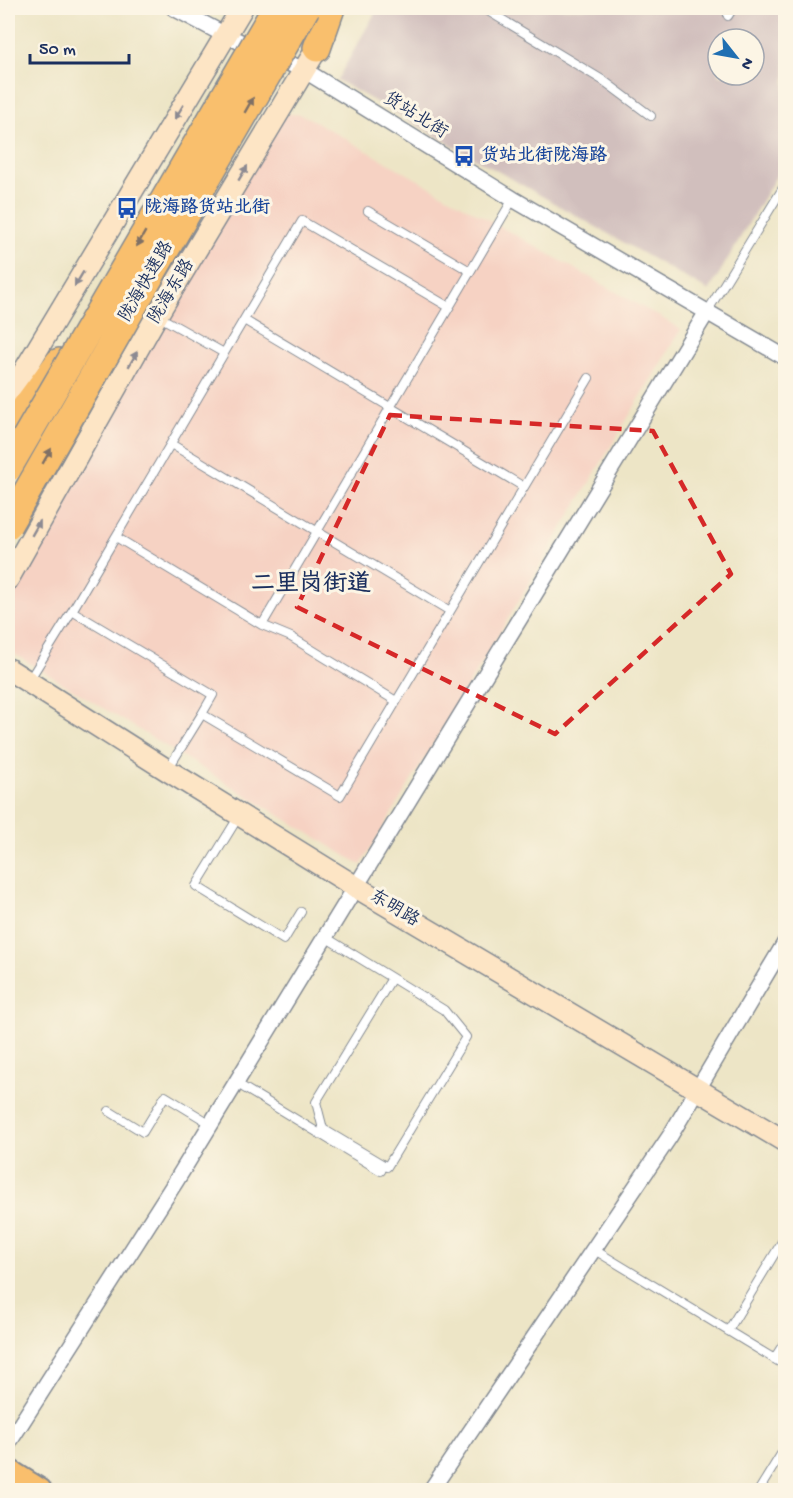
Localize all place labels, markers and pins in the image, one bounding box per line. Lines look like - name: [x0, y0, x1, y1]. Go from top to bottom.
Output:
- bus stop icon: 货站北街陇海路: [452, 144, 476, 168]
- place label: 货站北街陇海路: [481, 145, 607, 167]
- bus stop icon: 陇海路货站北街: [115, 196, 139, 220]
- place label: 陇海路货站北街: [144, 197, 270, 219]

